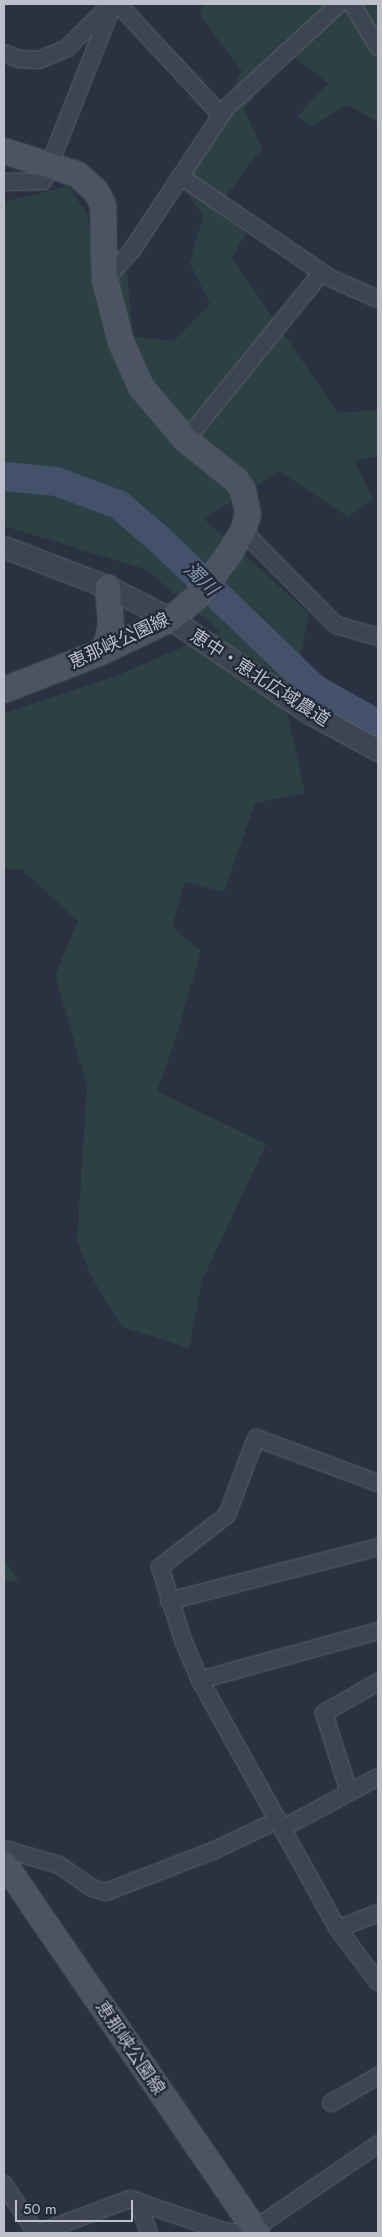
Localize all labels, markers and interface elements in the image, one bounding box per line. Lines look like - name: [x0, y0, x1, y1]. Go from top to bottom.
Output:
- water label: 濁川: [179, 558, 223, 600]
- street label: 恵那峡公園線: [65, 608, 173, 674]
- street label: 恵中・恵北広域農道: [186, 625, 334, 731]
- street label: 恵那峡公園線: [91, 1997, 169, 2099]
- scale bar: [18, 2190, 135, 2222]
- text: 50 m: [23, 2198, 57, 2220]

